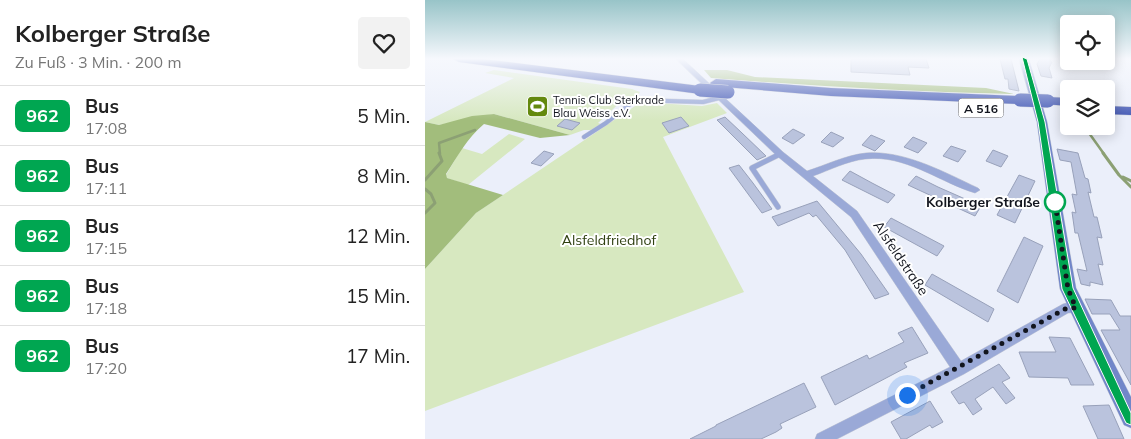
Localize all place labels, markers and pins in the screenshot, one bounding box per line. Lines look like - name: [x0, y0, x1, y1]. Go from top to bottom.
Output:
- place label: Tennis Club Sterkrade Blau Weiss e.V.: [553, 93, 664, 120]
- sports icon: Tennis Club Sterkrade Blau Weiss e.V.: [525, 94, 549, 118]
- marker: Kolberger Straße: [1044, 191, 1066, 213]
- place label: Kolberger Straße: [926, 193, 1040, 211]

